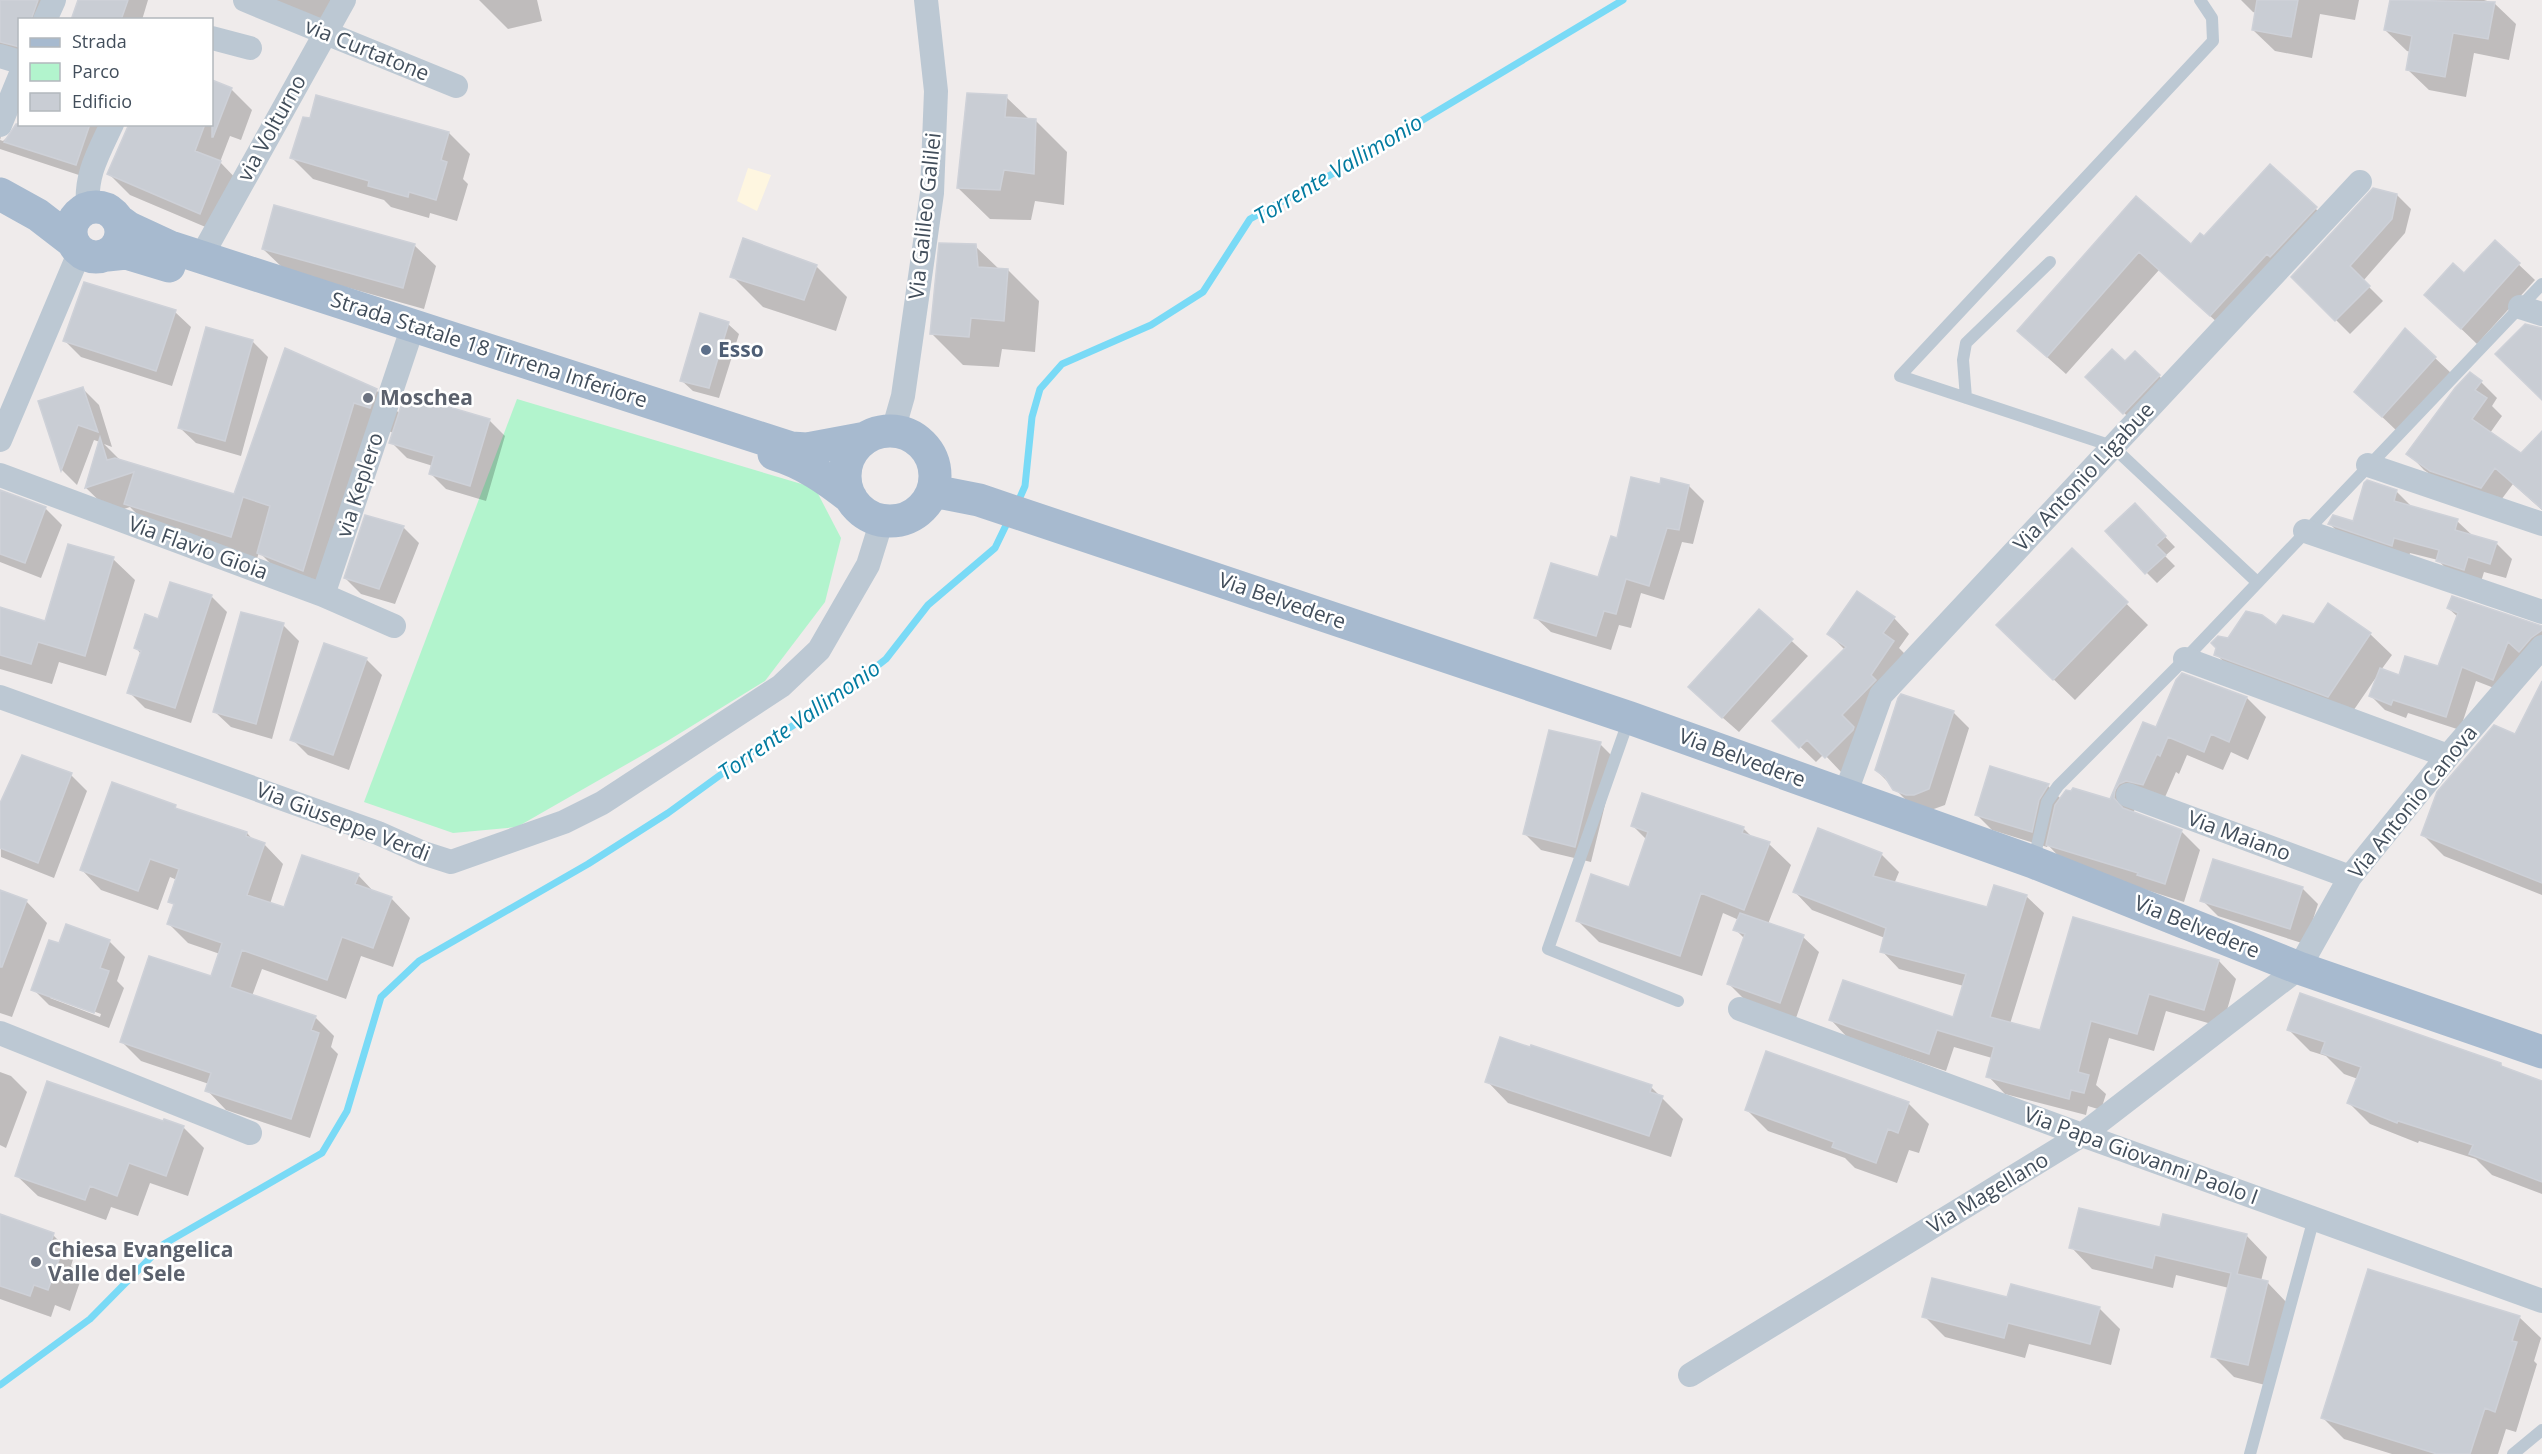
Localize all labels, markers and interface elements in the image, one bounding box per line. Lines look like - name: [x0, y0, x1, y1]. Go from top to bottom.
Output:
- street label: via Curtatone: [301, 11, 434, 87]
- legend: [18, 18, 213, 126]
- text: Strada: [72, 29, 127, 53]
- text: Parco: [72, 59, 120, 83]
- street label: via Volturno: [230, 69, 312, 186]
- text: Edificio: [72, 89, 132, 113]
- water label: Torrente Vallimonio: [1248, 106, 1427, 230]
- street label: Via Galileo Galilei: [901, 131, 947, 301]
- street label: Strada Statale 18 Tirrena Inferiore: [327, 285, 651, 414]
- place label: Esso: [718, 335, 764, 363]
- marker: Esso: [699, 343, 713, 357]
- place label: Moschea: [380, 383, 473, 411]
- marker: Moschea: [361, 391, 375, 405]
- street label: Via Antonio Ligabue: [2007, 396, 2160, 557]
- street label: via Keplero: [329, 429, 389, 541]
- street label: Via Flavio Gioia: [125, 509, 272, 585]
- street label: Via Belvedere: [1215, 565, 1350, 635]
- water label: Torrente Vallimonio: [711, 652, 886, 786]
- street label: Via Antonio Canova: [2342, 719, 2483, 884]
- street label: Via Belvedere: [1675, 721, 1810, 793]
- street label: Via Giuseppe Verdi: [252, 775, 434, 867]
- street label: Via Maiano: [2184, 803, 2295, 867]
- street label: Via Belvedere: [2131, 888, 2264, 964]
- street label: Via Papa Giovanni Paolo I: [2020, 1100, 2262, 1211]
- street label: Via Magellano: [1922, 1145, 2053, 1239]
- place label: Chiesa Evangelica Valle del Sele: [48, 1235, 233, 1287]
- marker: Chiesa Evangelica Valle del Sele: [29, 1255, 43, 1269]

